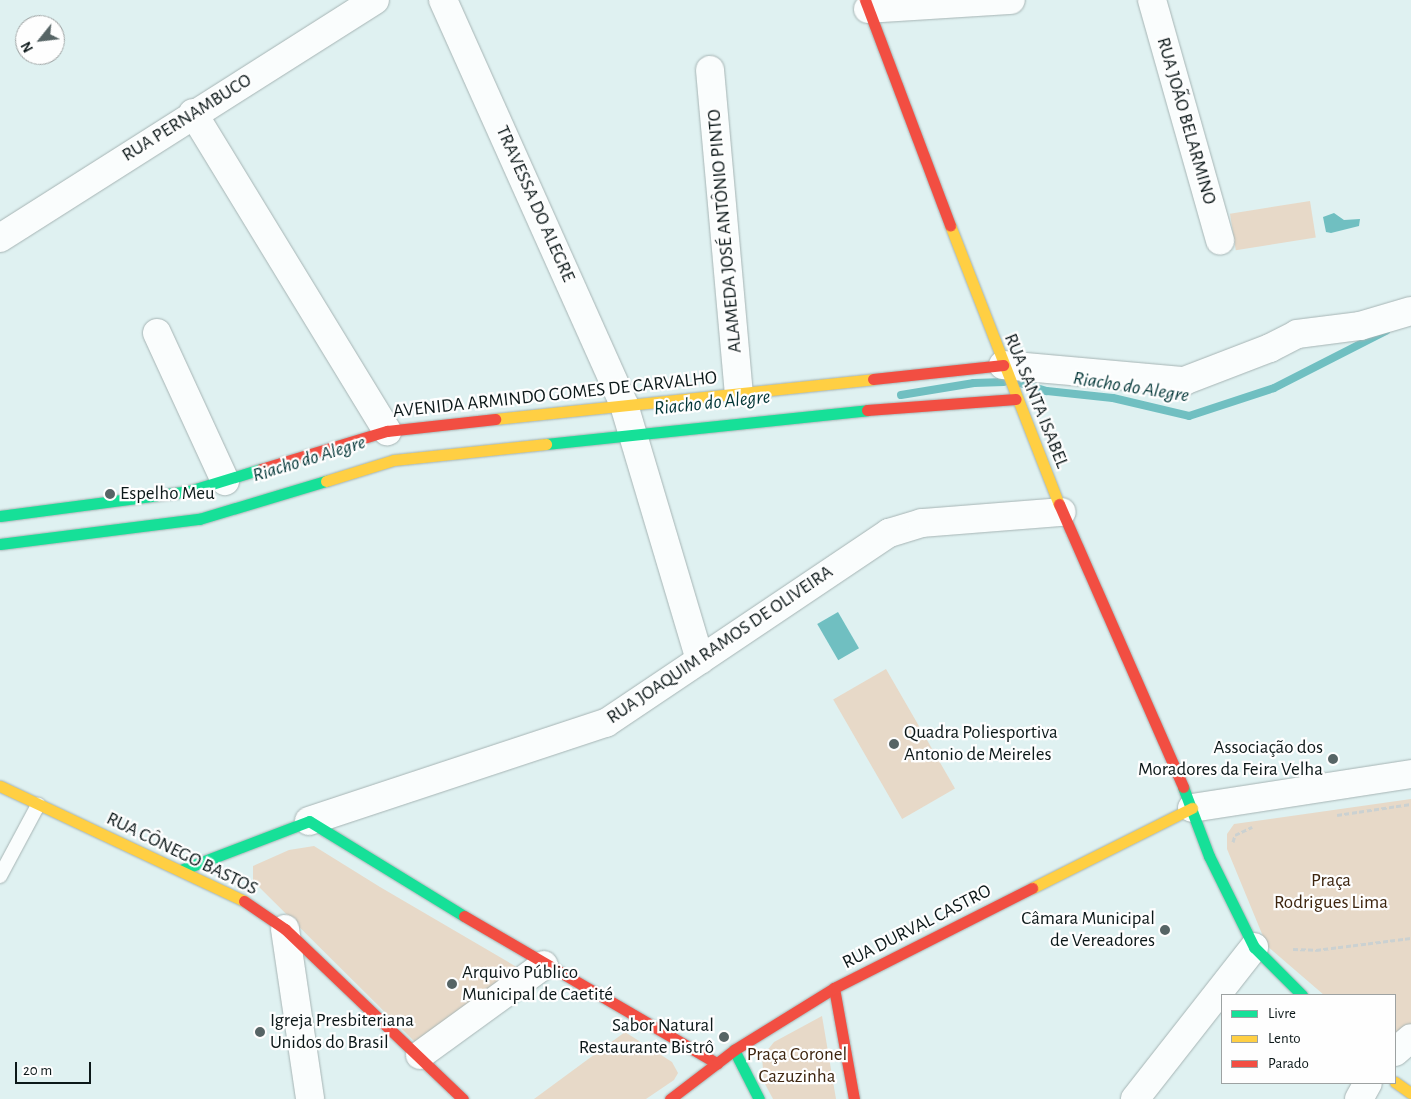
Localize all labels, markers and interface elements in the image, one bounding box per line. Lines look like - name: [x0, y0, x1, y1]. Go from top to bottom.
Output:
- north arrow: [15, 15, 65, 65]
- street label: RUA JOÃO BELARMINO: [1151, 35, 1221, 207]
- text: N: [19, 39, 36, 54]
- street label: RUA PERNAMBUCO: [118, 69, 256, 167]
- street label: ALAMEDA JOSÉ ANTÔNIO PINTO: [703, 108, 747, 354]
- street label: TRAVESSA DO ALEGRE: [490, 122, 580, 286]
- street label: RUA SANTA ISABEL: [999, 330, 1073, 472]
- water label: Riacho do Alegre: [1071, 366, 1191, 408]
- street label: AVENIDA ARMINDO GOMES DE CARVALHO: [392, 367, 718, 423]
- water label: Riacho do Alegre: [653, 385, 771, 421]
- water label: Riacho do Alegre: [250, 430, 368, 488]
- place label: Espelho Meu: [120, 483, 215, 505]
- marker: Espelho Meu: [104, 488, 116, 500]
- street label: RUA JOAQUIM RAMOS DE OLIVEIRA: [603, 561, 837, 729]
- place label: Quadra Poliesportiva Antonio de Meireles: [904, 722, 1058, 766]
- place label: Associação dos Moradores da Feira Velha: [1138, 737, 1323, 781]
- marker: Quadra Poliesportiva Antonio de Meireles: [888, 738, 900, 750]
- marker: Associação dos Moradores da Feira Velha: [1327, 753, 1339, 765]
- street label: RUA CÔNEGO BASTOS: [103, 807, 261, 901]
- park label: Praça Rodrigues Lima: [1274, 870, 1388, 914]
- street label: RUA DURVAL CASTRO: [839, 880, 995, 974]
- place label: Câmara Municipal de Vereadores: [1021, 908, 1155, 952]
- marker: Câmara Municipal de Vereadores: [1159, 924, 1171, 936]
- place label: Arquivo Público Municipal de Caetité: [462, 962, 613, 1006]
- marker: Arquivo Público Municipal de Caetité: [446, 978, 458, 990]
- legend: [1221, 994, 1396, 1084]
- text: Livre: [1268, 1006, 1296, 1021]
- place label: Igreja Presbiteriana Unidos do Brasil: [270, 1010, 414, 1054]
- place label: Sabor Natural Restaurante Bistrô: [579, 1015, 714, 1059]
- marker: Igreja Presbiteriana Unidos do Brasil: [254, 1026, 266, 1038]
- marker: Sabor Natural Restaurante Bistrô: [718, 1031, 730, 1043]
- text: Lento: [1268, 1031, 1301, 1046]
- park label: Praça Coronel Cazuzinha: [747, 1044, 847, 1088]
- scale bar: [18, 1052, 94, 1084]
- text: Parado: [1268, 1056, 1309, 1071]
- text: 20 m: [23, 1063, 52, 1078]

